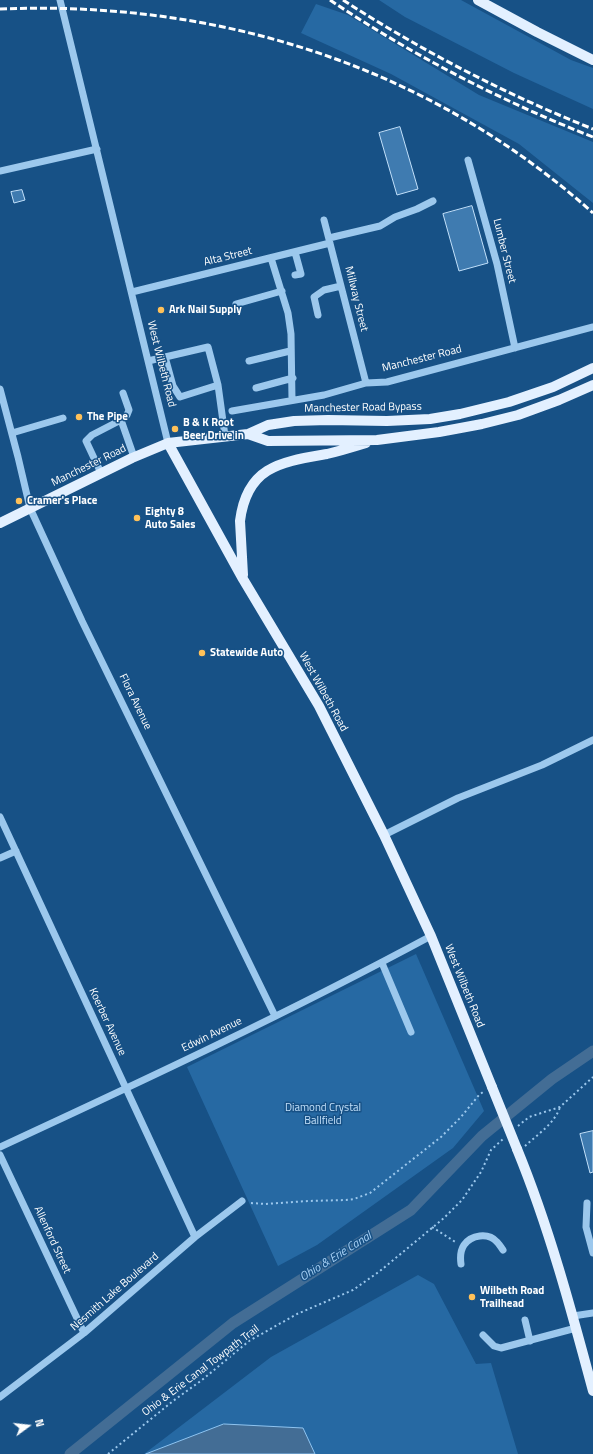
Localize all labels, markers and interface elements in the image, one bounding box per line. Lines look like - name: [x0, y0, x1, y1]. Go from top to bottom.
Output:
- street label: Lumber Street: [490, 217, 518, 285]
- street label: Alta Street: [203, 245, 253, 269]
- street label: Millway Street: [342, 265, 370, 333]
- place label: Ark Nail Supply: [169, 303, 242, 317]
- marker: Ark Nail Supply: [156, 305, 166, 315]
- street label: West Wilbeth Road: [144, 319, 178, 409]
- street label: Manchester Road: [381, 343, 463, 375]
- street label: Manchester Road Bypass: [304, 400, 422, 416]
- place label: The Pipe: [87, 410, 128, 424]
- marker: The Pipe: [74, 412, 84, 422]
- place label: B & K Root Beer Drive in: [183, 416, 244, 442]
- marker: B & K Root Beer Drive in: [170, 424, 180, 434]
- street label: Manchester Road: [49, 442, 129, 490]
- place label: Cramer's Place: [27, 494, 97, 508]
- marker: Cramer's Place: [14, 496, 24, 506]
- place label: Eighty 8 Auto Sales: [145, 505, 195, 531]
- marker: Eighty 8 Auto Sales: [132, 513, 142, 523]
- place label: Statewide Auto: [210, 646, 283, 660]
- marker: Statewide Auto: [197, 648, 207, 658]
- street label: West Wilbeth Road: [296, 650, 350, 734]
- street label: Flora Avenue: [116, 672, 154, 732]
- street label: West Wilbeth Road: [441, 943, 487, 1029]
- street label: Koerber Avenue: [86, 986, 128, 1058]
- street label: Edwin Avenue: [180, 1015, 244, 1055]
- park label: Diamond Crystal Ballfield: [285, 1101, 361, 1127]
- street label: Allenford Street: [31, 1204, 73, 1276]
- water label: Ohio & Erie Canal: [297, 1229, 375, 1285]
- street label: Nesmith Lake Boulevard: [68, 1250, 162, 1334]
- place label: Wilbeth Road Trailhead: [480, 1284, 544, 1310]
- marker: Wilbeth Road Trailhead: [467, 1292, 477, 1302]
- street label: Ohio & Erie Canal Towpath Trail: [140, 1323, 262, 1419]
- north arrow: [8, 1406, 48, 1446]
- text: N: [31, 1417, 48, 1429]

